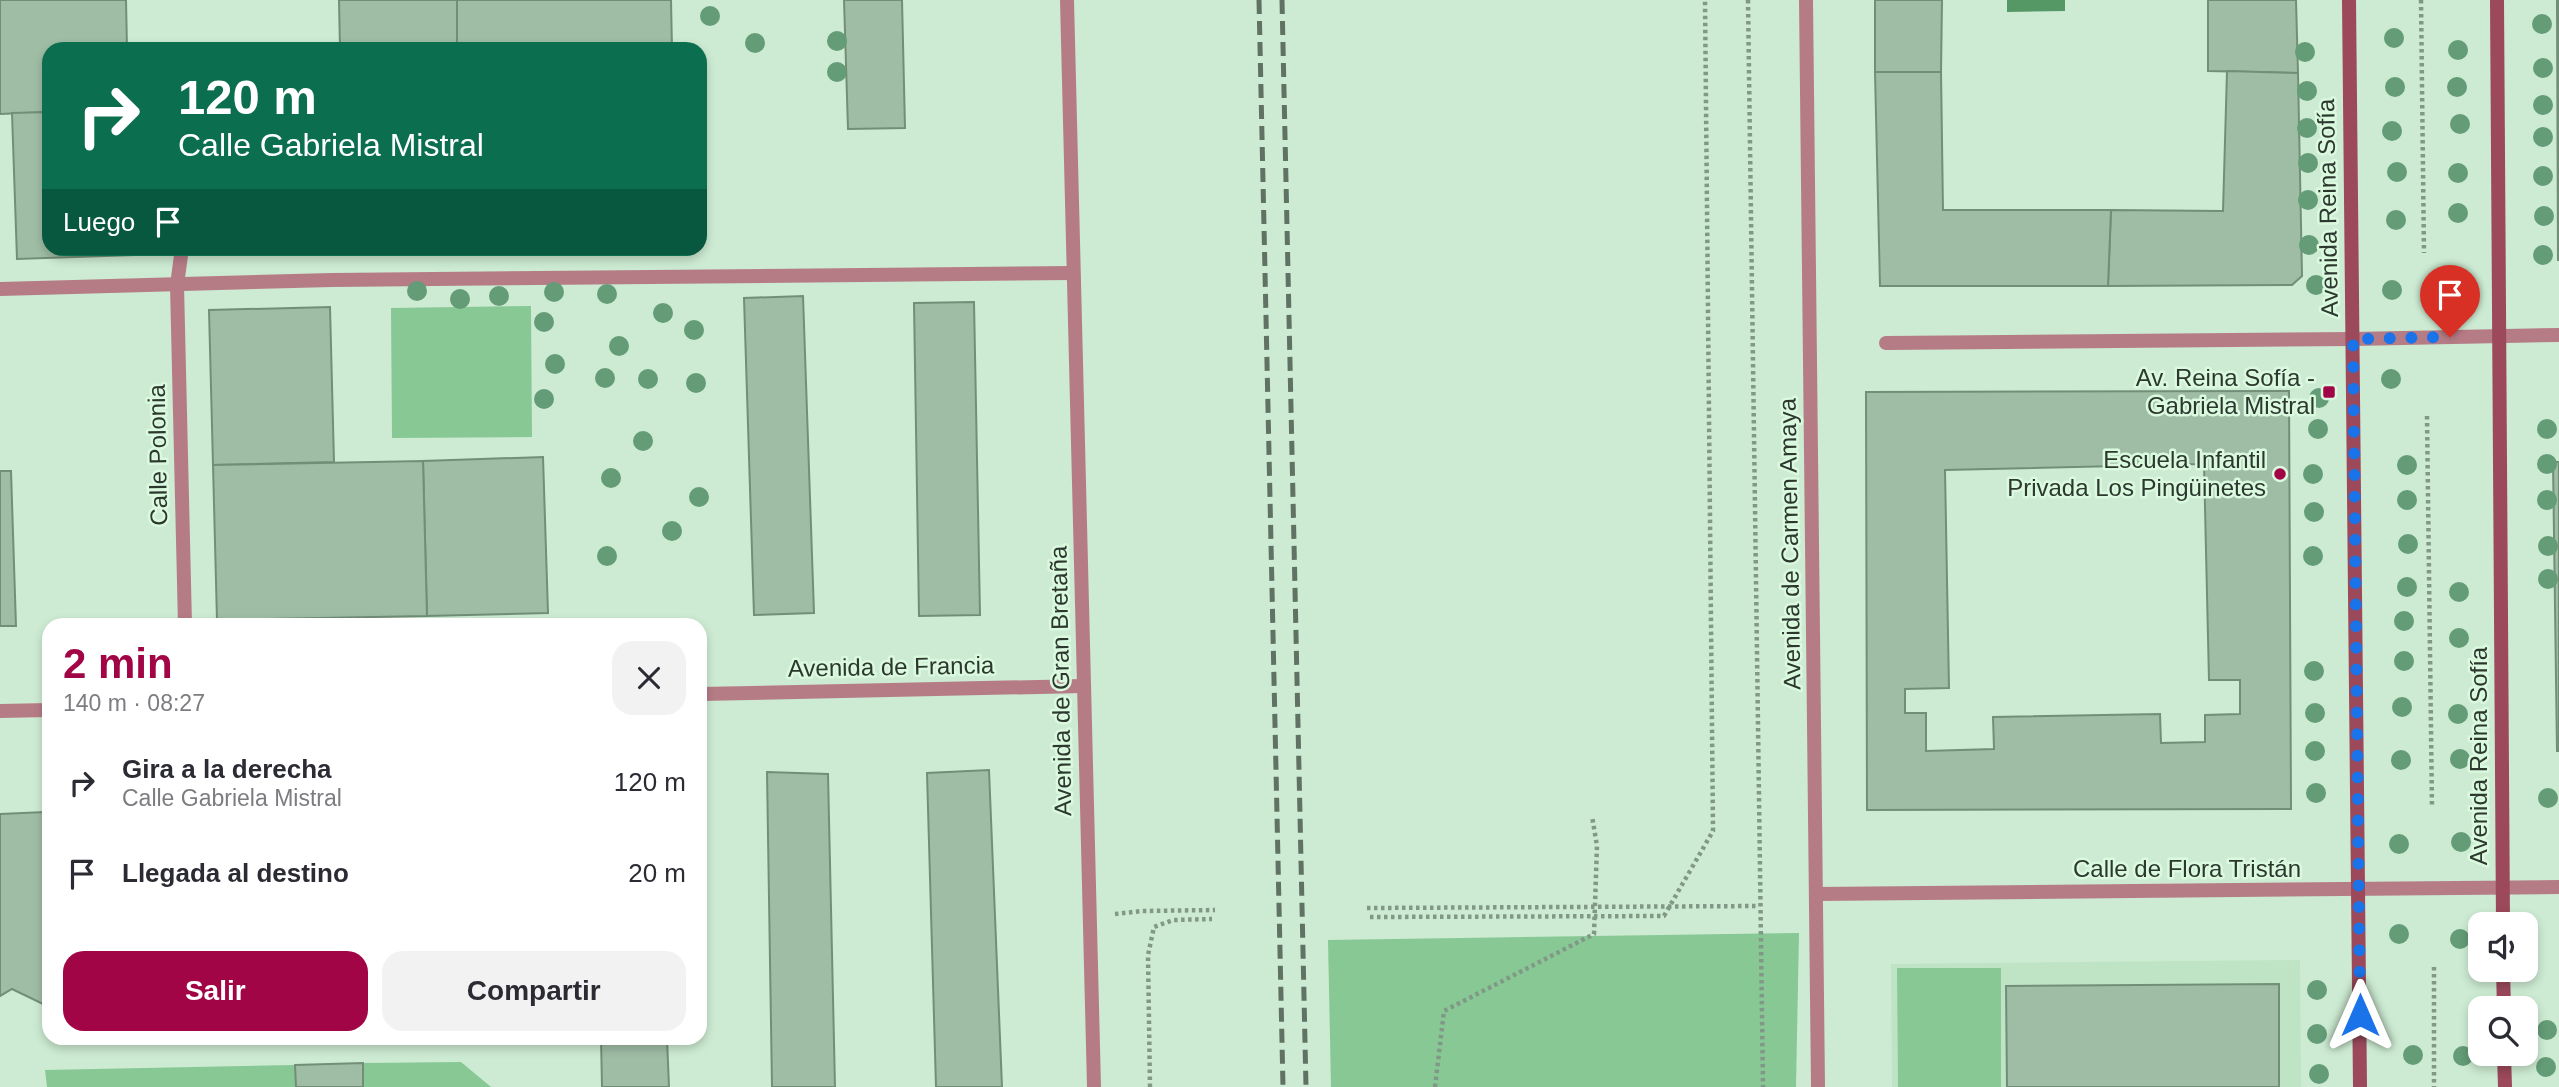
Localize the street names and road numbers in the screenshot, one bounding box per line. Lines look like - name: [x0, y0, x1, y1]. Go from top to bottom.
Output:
- street label: Avenida Reina Sofía: [2312, 98, 2343, 317]
- street label: Calle Polonia: [143, 383, 172, 526]
- street label: Avenida de Carmen Amaya: [1773, 397, 1806, 690]
- street label: Avenida de Gran Bretaña: [1045, 545, 1076, 816]
- street label: Avenida Reina Sofía: [2465, 646, 2492, 865]
- street label: Avenida de Francia: [788, 651, 995, 682]
- street label: Calle de Flora Tristán: [2073, 855, 2301, 882]

